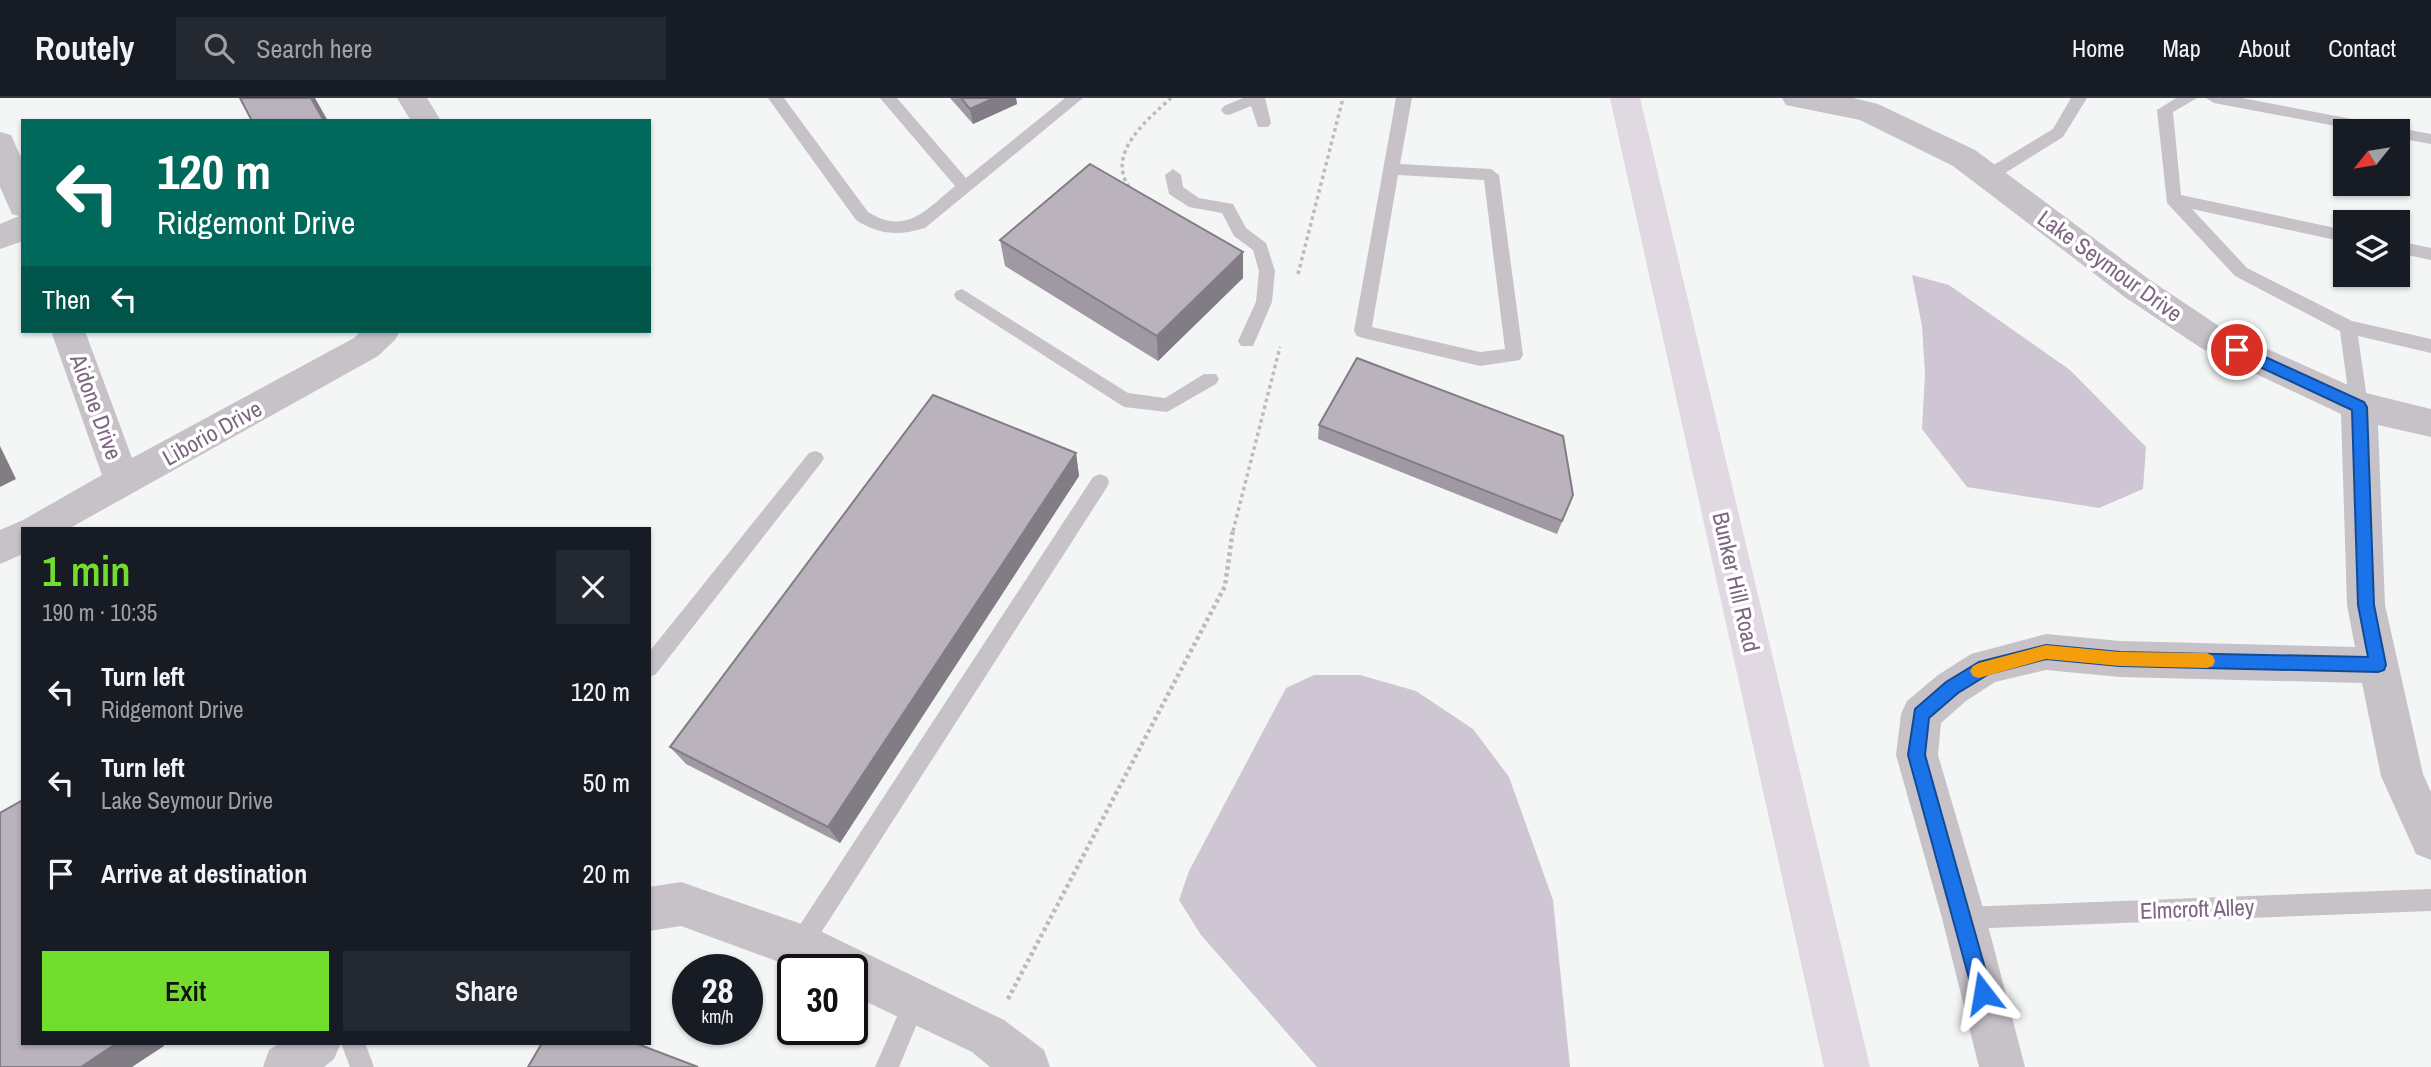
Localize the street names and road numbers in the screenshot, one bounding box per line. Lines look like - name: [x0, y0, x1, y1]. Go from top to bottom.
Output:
- street label: Lake Seymour Drive: [2032, 203, 2189, 329]
- street label: Aidone Drive: [63, 349, 130, 464]
- street label: Liborio Drive: [157, 393, 267, 473]
- street label: Bunker Hill Road: [1705, 509, 1768, 655]
- street label: Elmcroft Alley: [2139, 891, 2255, 926]

